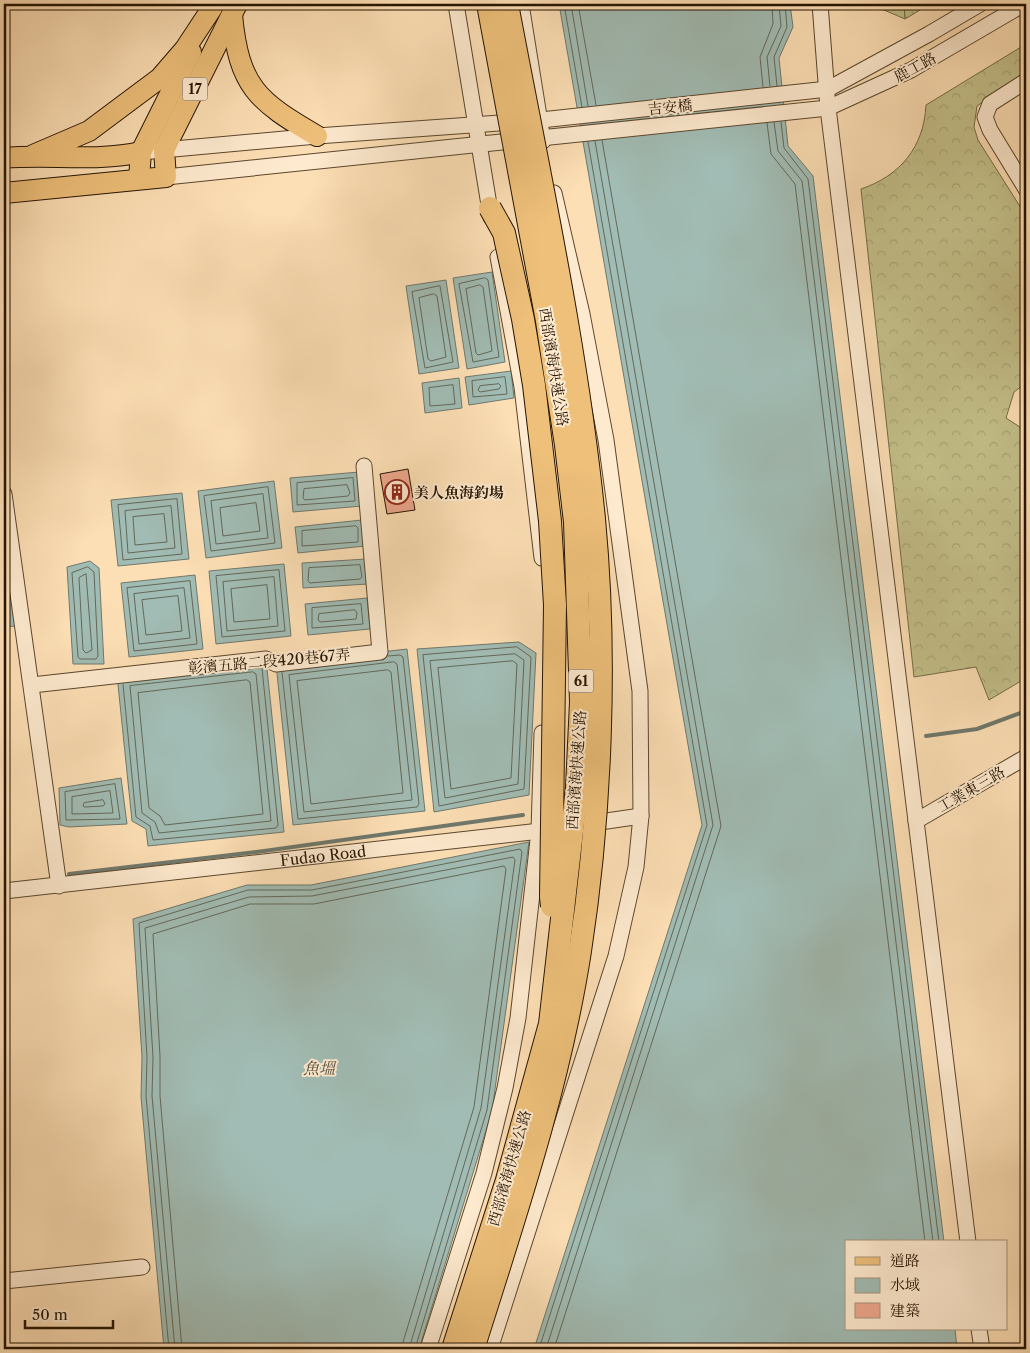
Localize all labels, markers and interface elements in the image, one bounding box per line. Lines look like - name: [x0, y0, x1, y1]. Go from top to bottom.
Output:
- street label: 鹿工路: [891, 48, 939, 86]
- road number: 17: [182, 78, 208, 100]
- street label: 吉安橋: [647, 95, 693, 119]
- street label: 西部濱海快速公路: [535, 306, 573, 428]
- building icon: 美人魚海釣場: [384, 479, 410, 505]
- place label: 美人魚海釣場: [414, 483, 504, 502]
- street label: 彰濱五路二段420巷67弄: [187, 644, 351, 678]
- road number: 61: [568, 669, 594, 692]
- street label: 西部濱海快速公路: [562, 709, 590, 831]
- street label: 工業東三路: [934, 762, 1008, 816]
- street label: Fudao Road: [279, 841, 367, 870]
- water label: 魚塭: [303, 1058, 337, 1078]
- street label: 西部濱海快速公路: [483, 1108, 535, 1228]
- legend: [845, 1240, 1008, 1330]
- text: 道路: [890, 1251, 920, 1270]
- text: 水域: [890, 1275, 920, 1294]
- scale bar: [25, 1298, 112, 1330]
- text: 建築: [890, 1301, 920, 1320]
- text: 50 m: [32, 1305, 68, 1324]

